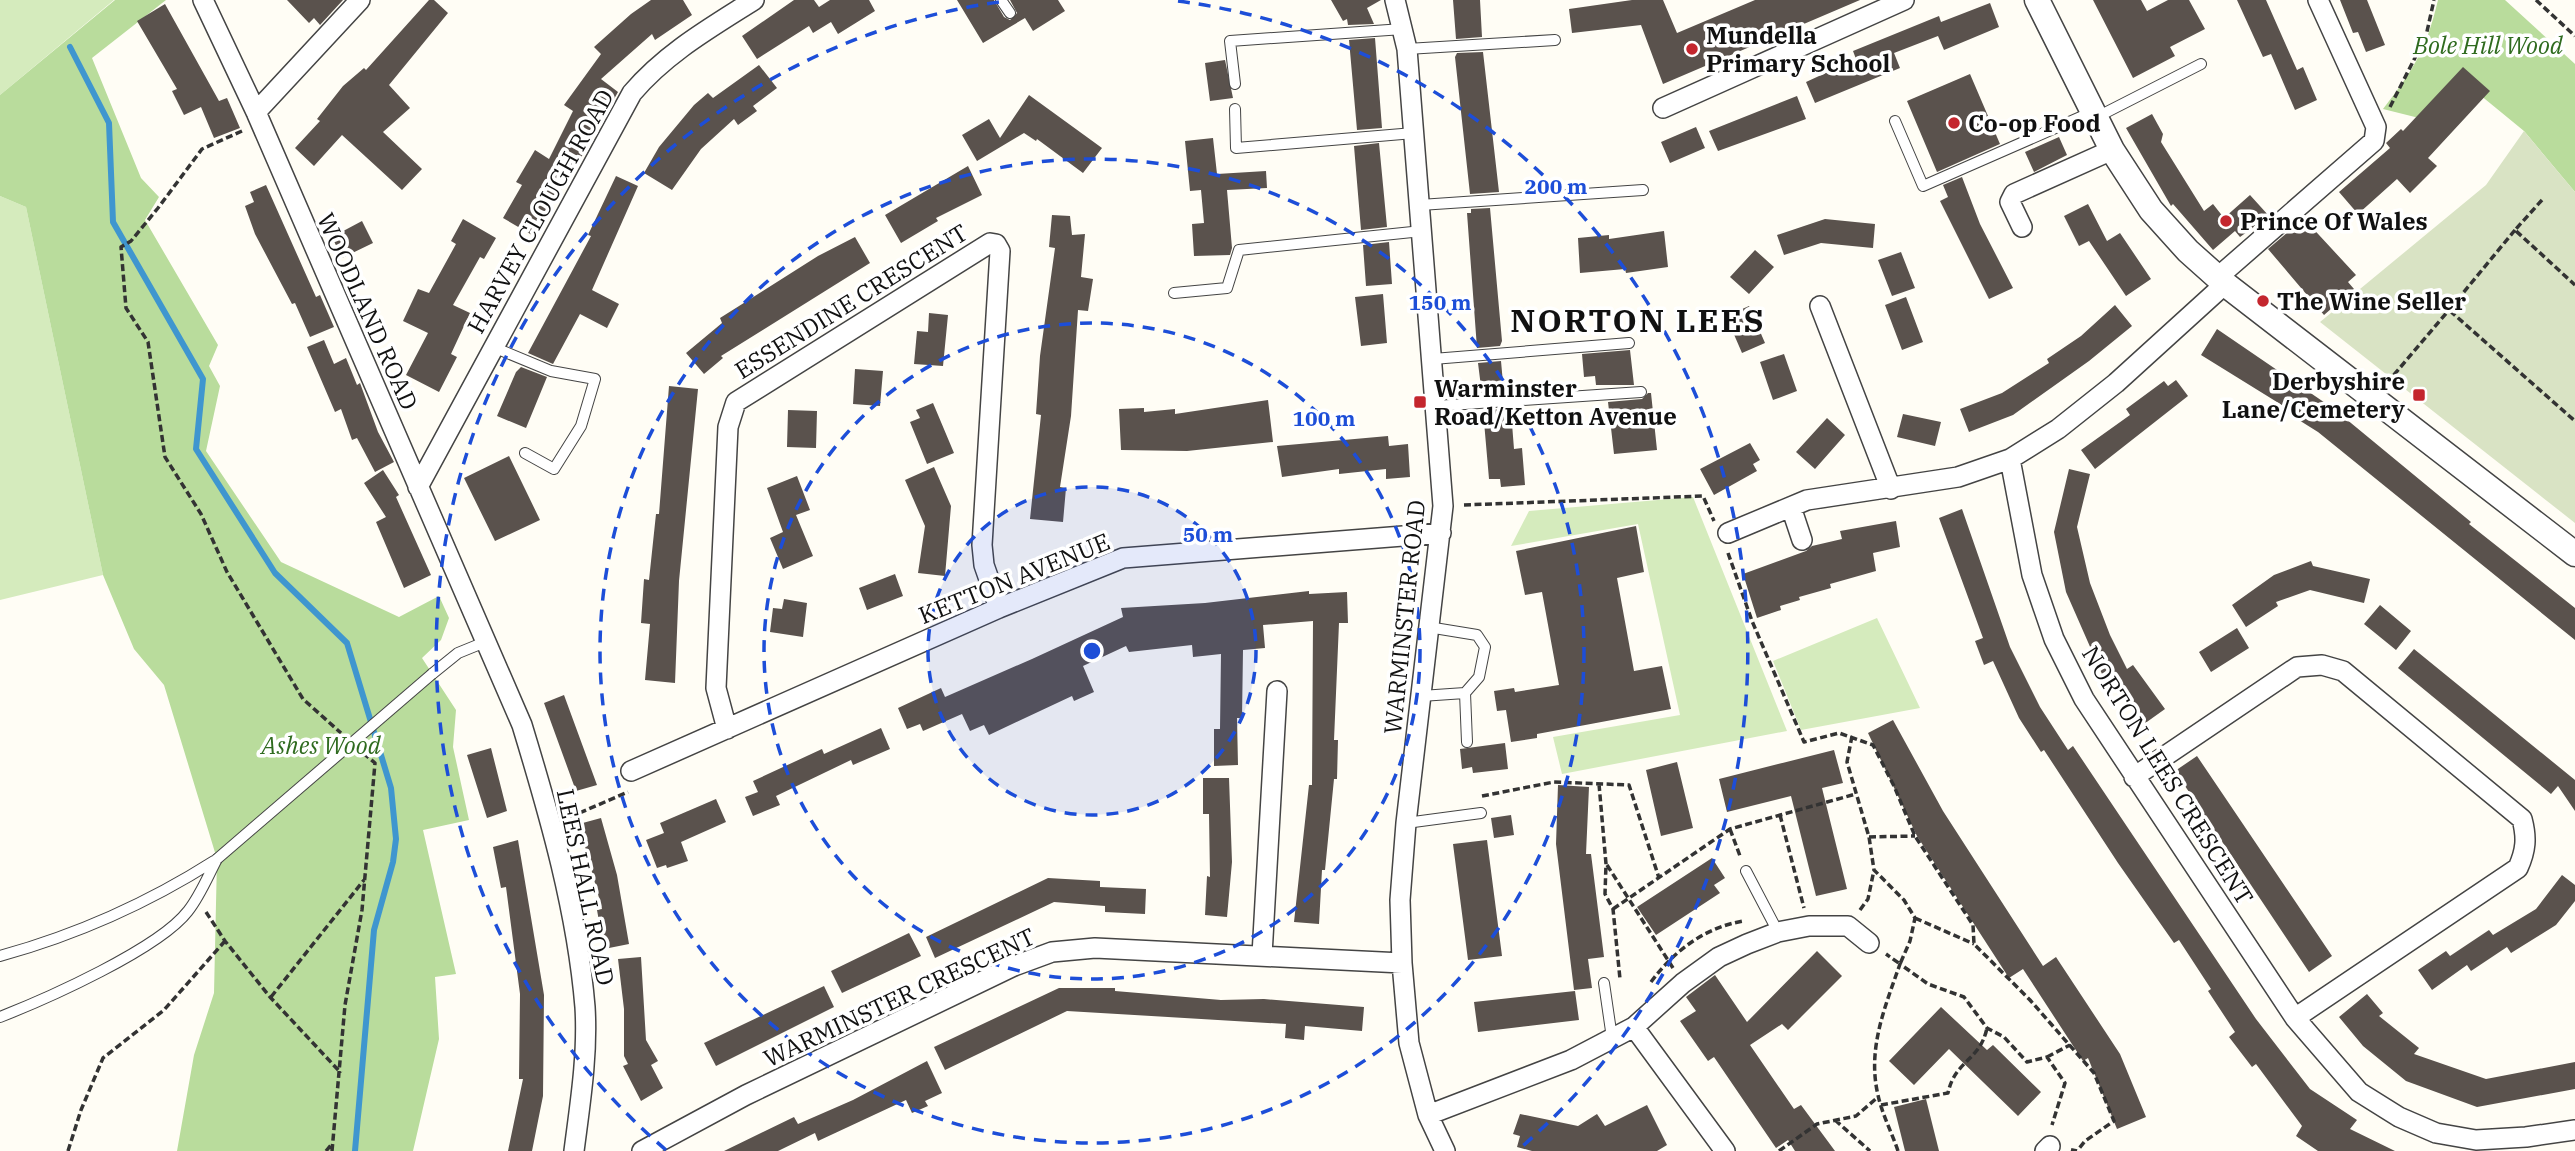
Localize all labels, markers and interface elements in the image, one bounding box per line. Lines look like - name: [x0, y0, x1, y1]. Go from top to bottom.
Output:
- place label: Mundella Primary School: [1706, 19, 1891, 79]
- park label: Bole Hill Wood: [2412, 29, 2564, 61]
- marker: Mundella Primary School: [1684, 41, 1700, 57]
- street label: HARVEY CLOUGH ROAD: [459, 83, 621, 339]
- place label: Co-op Food: [1968, 107, 2101, 139]
- marker: Co-op Food: [1946, 115, 1962, 131]
- text: 200 m: [1524, 172, 1588, 200]
- place label: Prince Of Wales: [2240, 205, 2428, 237]
- street label: WOODLAND ROAD: [310, 207, 426, 415]
- marker: Prince Of Wales: [2218, 213, 2234, 229]
- street label: ESSENDINE CRESCENT: [728, 216, 974, 386]
- place label: The Wine Seller: [2277, 285, 2466, 317]
- text: 150 m: [1408, 288, 1472, 316]
- marker: The Wine Seller: [2255, 293, 2271, 309]
- district label: NORTON LEES: [1510, 299, 1766, 341]
- place label: Derbyshire Lane/Cemetery: [2222, 365, 2405, 425]
- place label: Warminster Road/Ketton Avenue: [1434, 372, 1677, 432]
- marker: Derbyshire Lane/Cemetery: [2411, 387, 2427, 403]
- marker: Warminster Road/Ketton Avenue: [1412, 394, 1428, 410]
- text: 100 m: [1292, 404, 1356, 432]
- street label: WARMINSTER ROAD: [1376, 498, 1432, 736]
- text: 50 m: [1183, 520, 1233, 548]
- street label: KETTON AVENUE: [914, 525, 1114, 631]
- centre of rings: [1080, 639, 1104, 663]
- street label: NORTON LEES CRESCENT: [2075, 640, 2261, 910]
- park label: Ashes Wood: [259, 729, 382, 761]
- street label: LEES HALL ROAD: [550, 786, 622, 988]
- street label: WARMINSTER CRESCENT: [758, 920, 1040, 1074]

